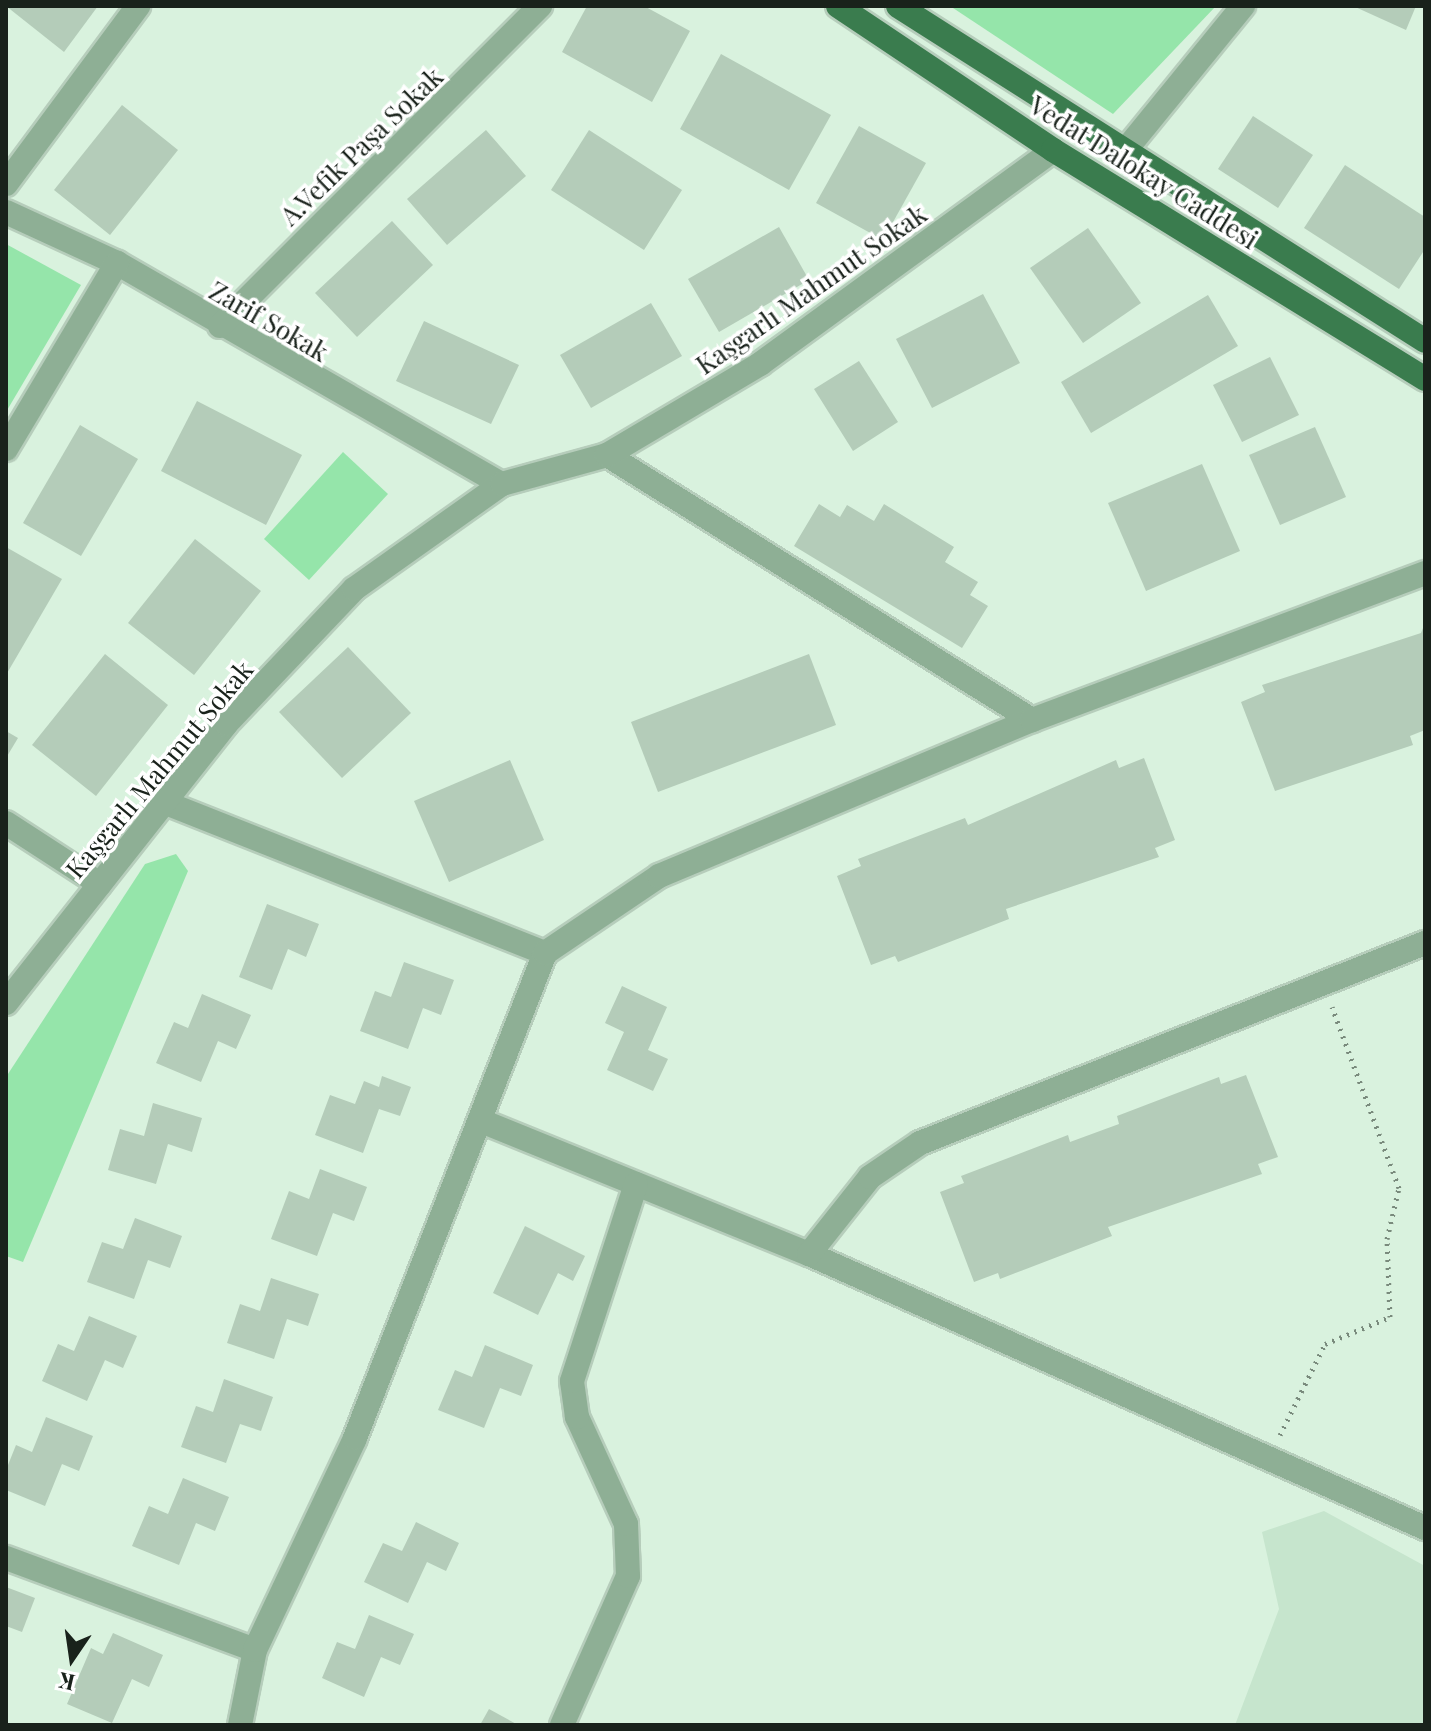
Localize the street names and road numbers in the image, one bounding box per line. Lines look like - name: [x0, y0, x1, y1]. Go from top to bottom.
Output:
- street label: A.Vefik Paşa Sokak: [273, 60, 449, 232]
- street label: Vedat Dalokay Caddesi: [1024, 89, 1264, 255]
- street label: Kaşgarlı Mahmut Sokak: [690, 197, 932, 381]
- street label: Zarif Sokak: [204, 274, 334, 368]
- street label: Kaşgarlı Mahmut Sokak: [59, 654, 259, 884]

